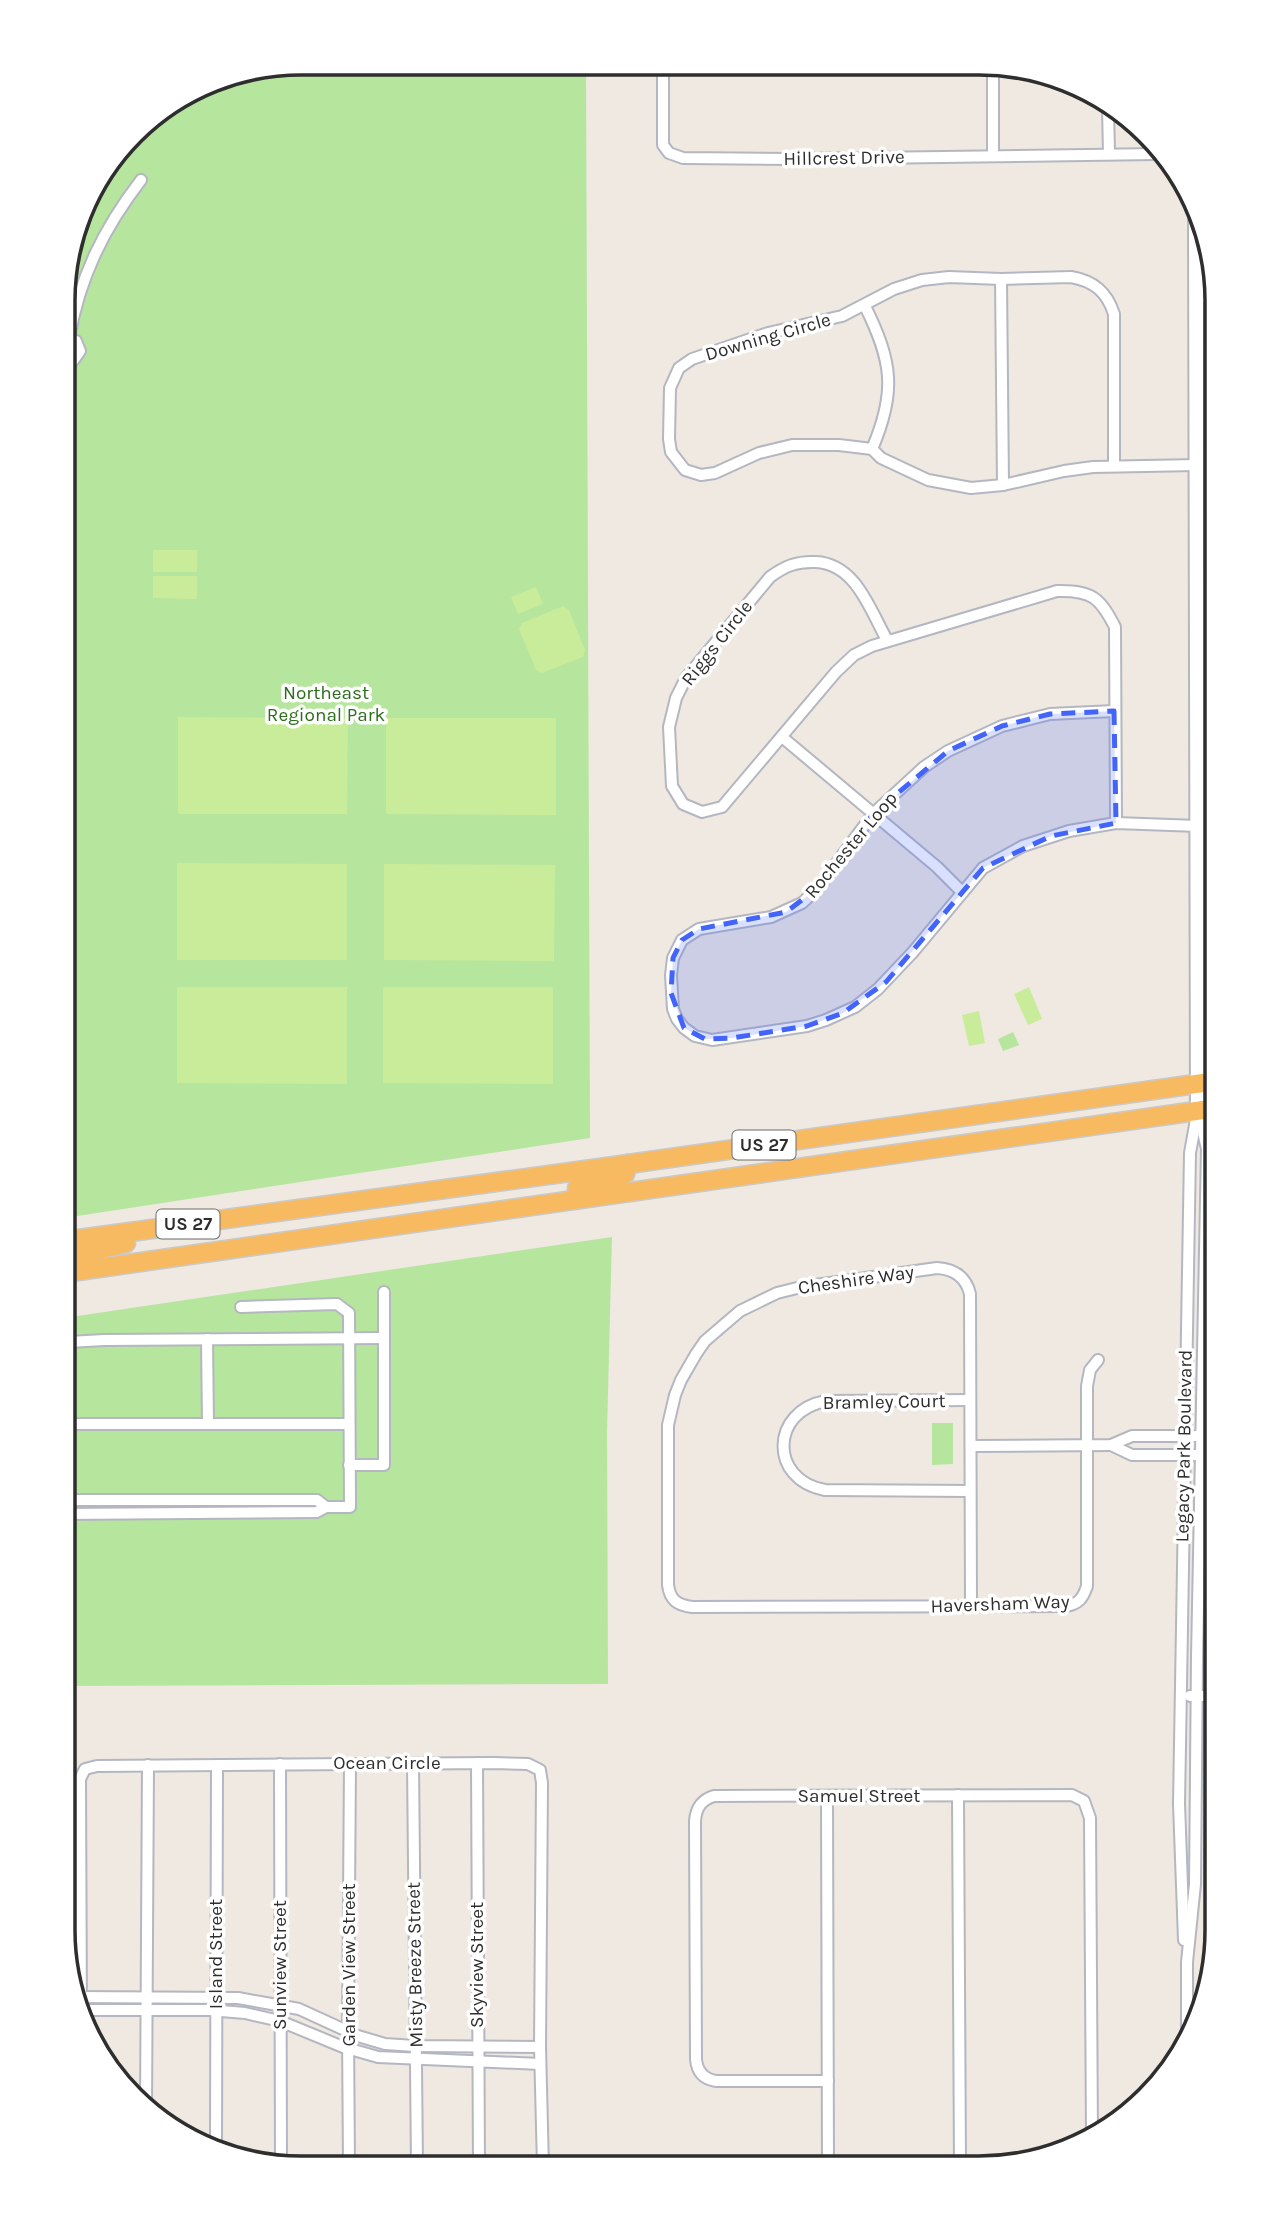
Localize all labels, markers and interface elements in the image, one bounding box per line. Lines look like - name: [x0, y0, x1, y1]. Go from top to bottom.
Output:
- street label: Hillcrest Drive: [783, 146, 905, 170]
- street label: Downing Circle: [703, 309, 833, 365]
- street label: Riggs Circle: [677, 596, 757, 690]
- park label: Northeast Regional Park: [267, 682, 386, 726]
- street label: Rochester Loop: [800, 787, 902, 903]
- road number: US 27: [732, 1130, 796, 1160]
- road number: US 27: [156, 1210, 220, 1238]
- street label: Cheshire Way: [797, 1261, 916, 1299]
- street label: Legacy Park Boulevard: [1171, 1349, 1197, 1543]
- street label: Bramley Court: [822, 1390, 946, 1414]
- street label: Haversham Way: [930, 1591, 1070, 1617]
- street label: Ocean Circle: [333, 1752, 441, 1774]
- street label: Samuel Street: [798, 1785, 920, 1807]
- street label: Misty Breeze Street: [403, 1882, 427, 2048]
- street label: Garden View Street: [338, 1883, 360, 2047]
- street label: Island Street: [205, 1899, 227, 2009]
- street label: Sunview Street: [269, 1900, 291, 2030]
- street label: Skyview Street: [466, 1902, 488, 2028]

